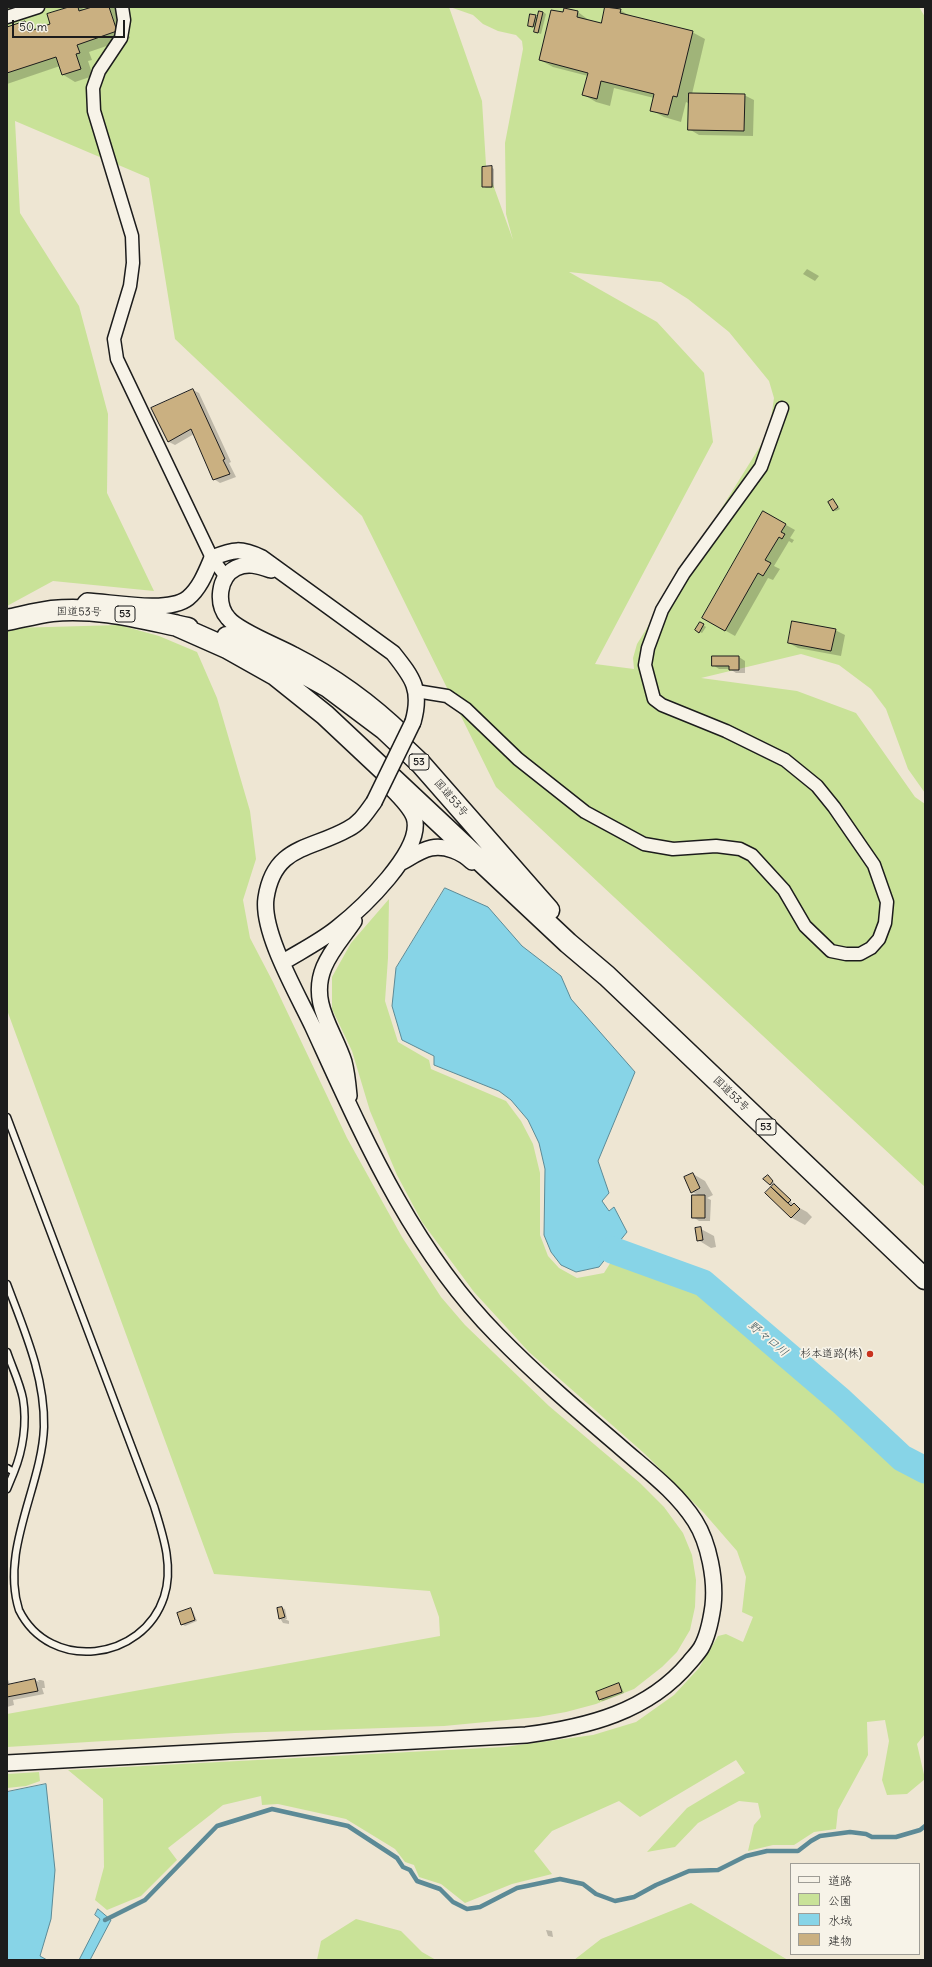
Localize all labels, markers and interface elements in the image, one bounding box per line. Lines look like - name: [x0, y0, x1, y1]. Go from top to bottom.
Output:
- scale bar: [14, 12, 127, 38]
- text: 50 m: [19, 19, 47, 34]
- street label: 国道53号: [56, 605, 102, 619]
- road number: 53: [115, 606, 135, 622]
- road number: 53: [409, 754, 429, 770]
- street label: 国道53号: [431, 776, 471, 820]
- street label: 国道53号: [710, 1073, 752, 1115]
- road number: 53: [756, 1119, 776, 1135]
- water label: 野々口川: [745, 1318, 791, 1360]
- place label: 杉本道路(株): [800, 1347, 862, 1361]
- marker: 杉本道路(株): [865, 1349, 875, 1359]
- legend: [790, 1863, 920, 1955]
- text: 道路: [828, 1873, 852, 1888]
- text: 公園: [828, 1893, 852, 1908]
- text: 水域: [828, 1913, 852, 1928]
- text: 建物: [828, 1933, 852, 1948]

